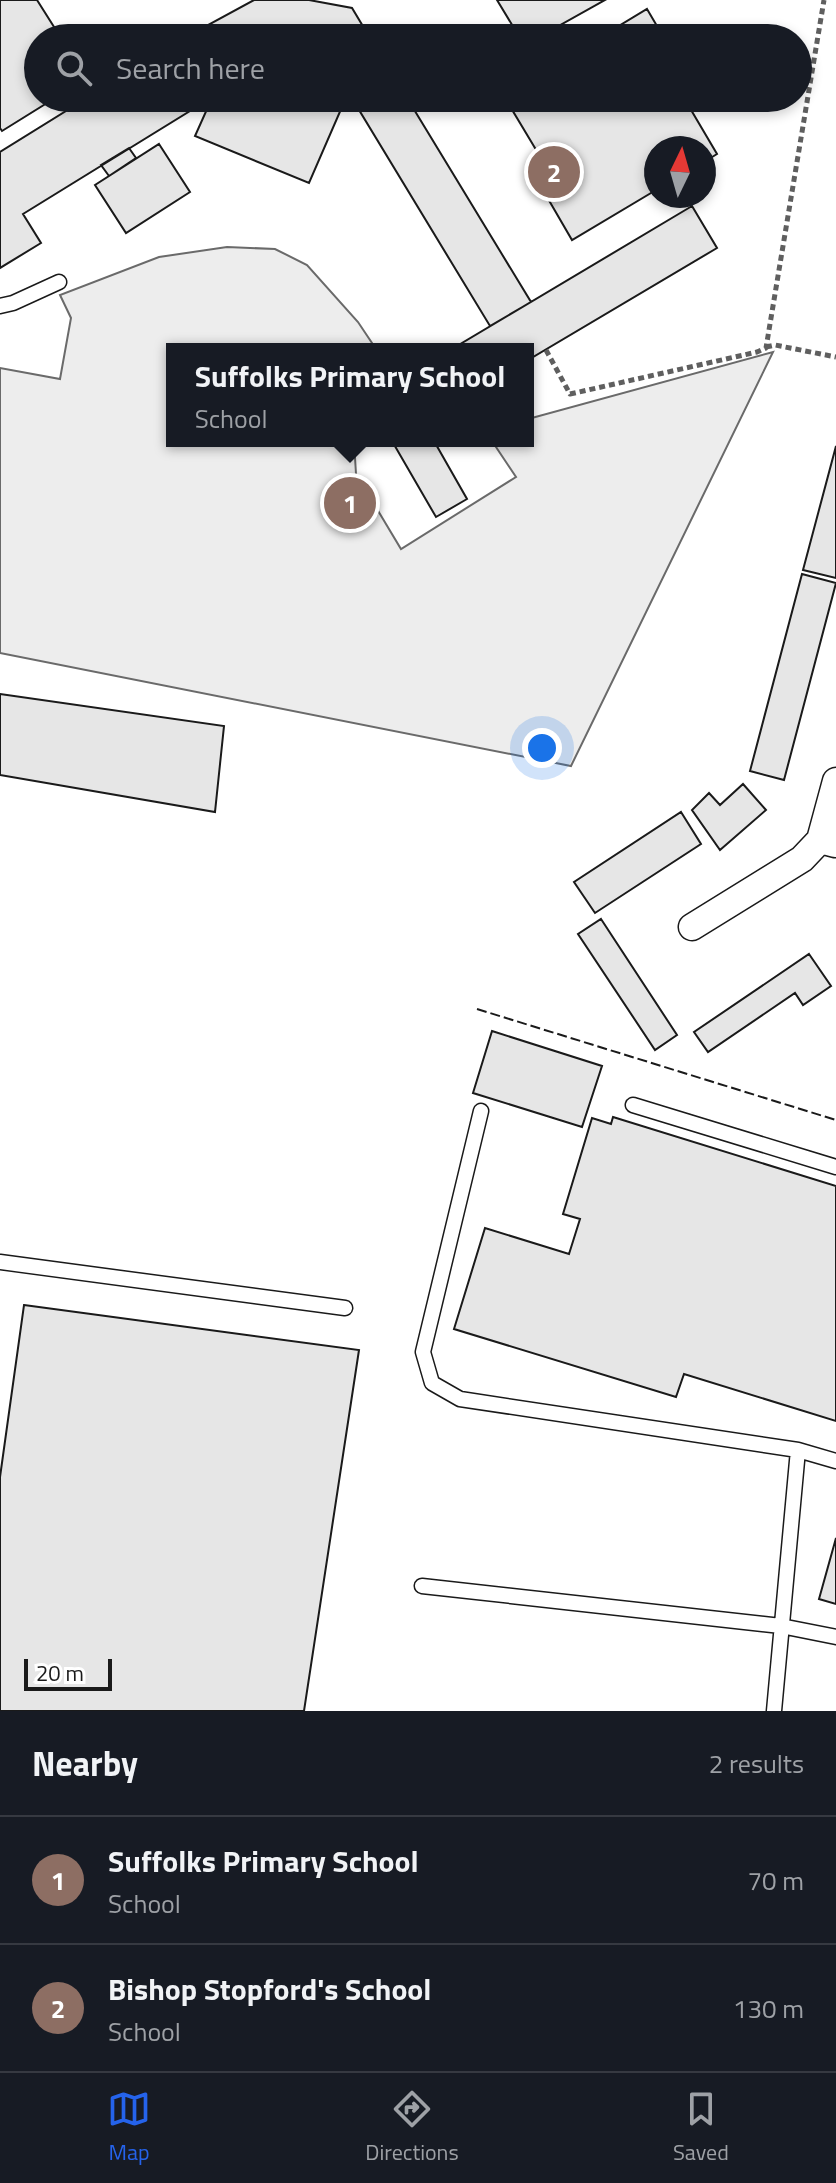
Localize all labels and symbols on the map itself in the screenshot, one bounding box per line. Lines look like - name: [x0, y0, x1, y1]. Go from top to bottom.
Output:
- north arrow: [644, 136, 716, 208]
- pin: 2: [528, 142, 580, 202]
- pin: 1: [324, 473, 376, 533]
- your location: [522, 728, 562, 768]
- scale bar: [24, 1655, 112, 1691]

